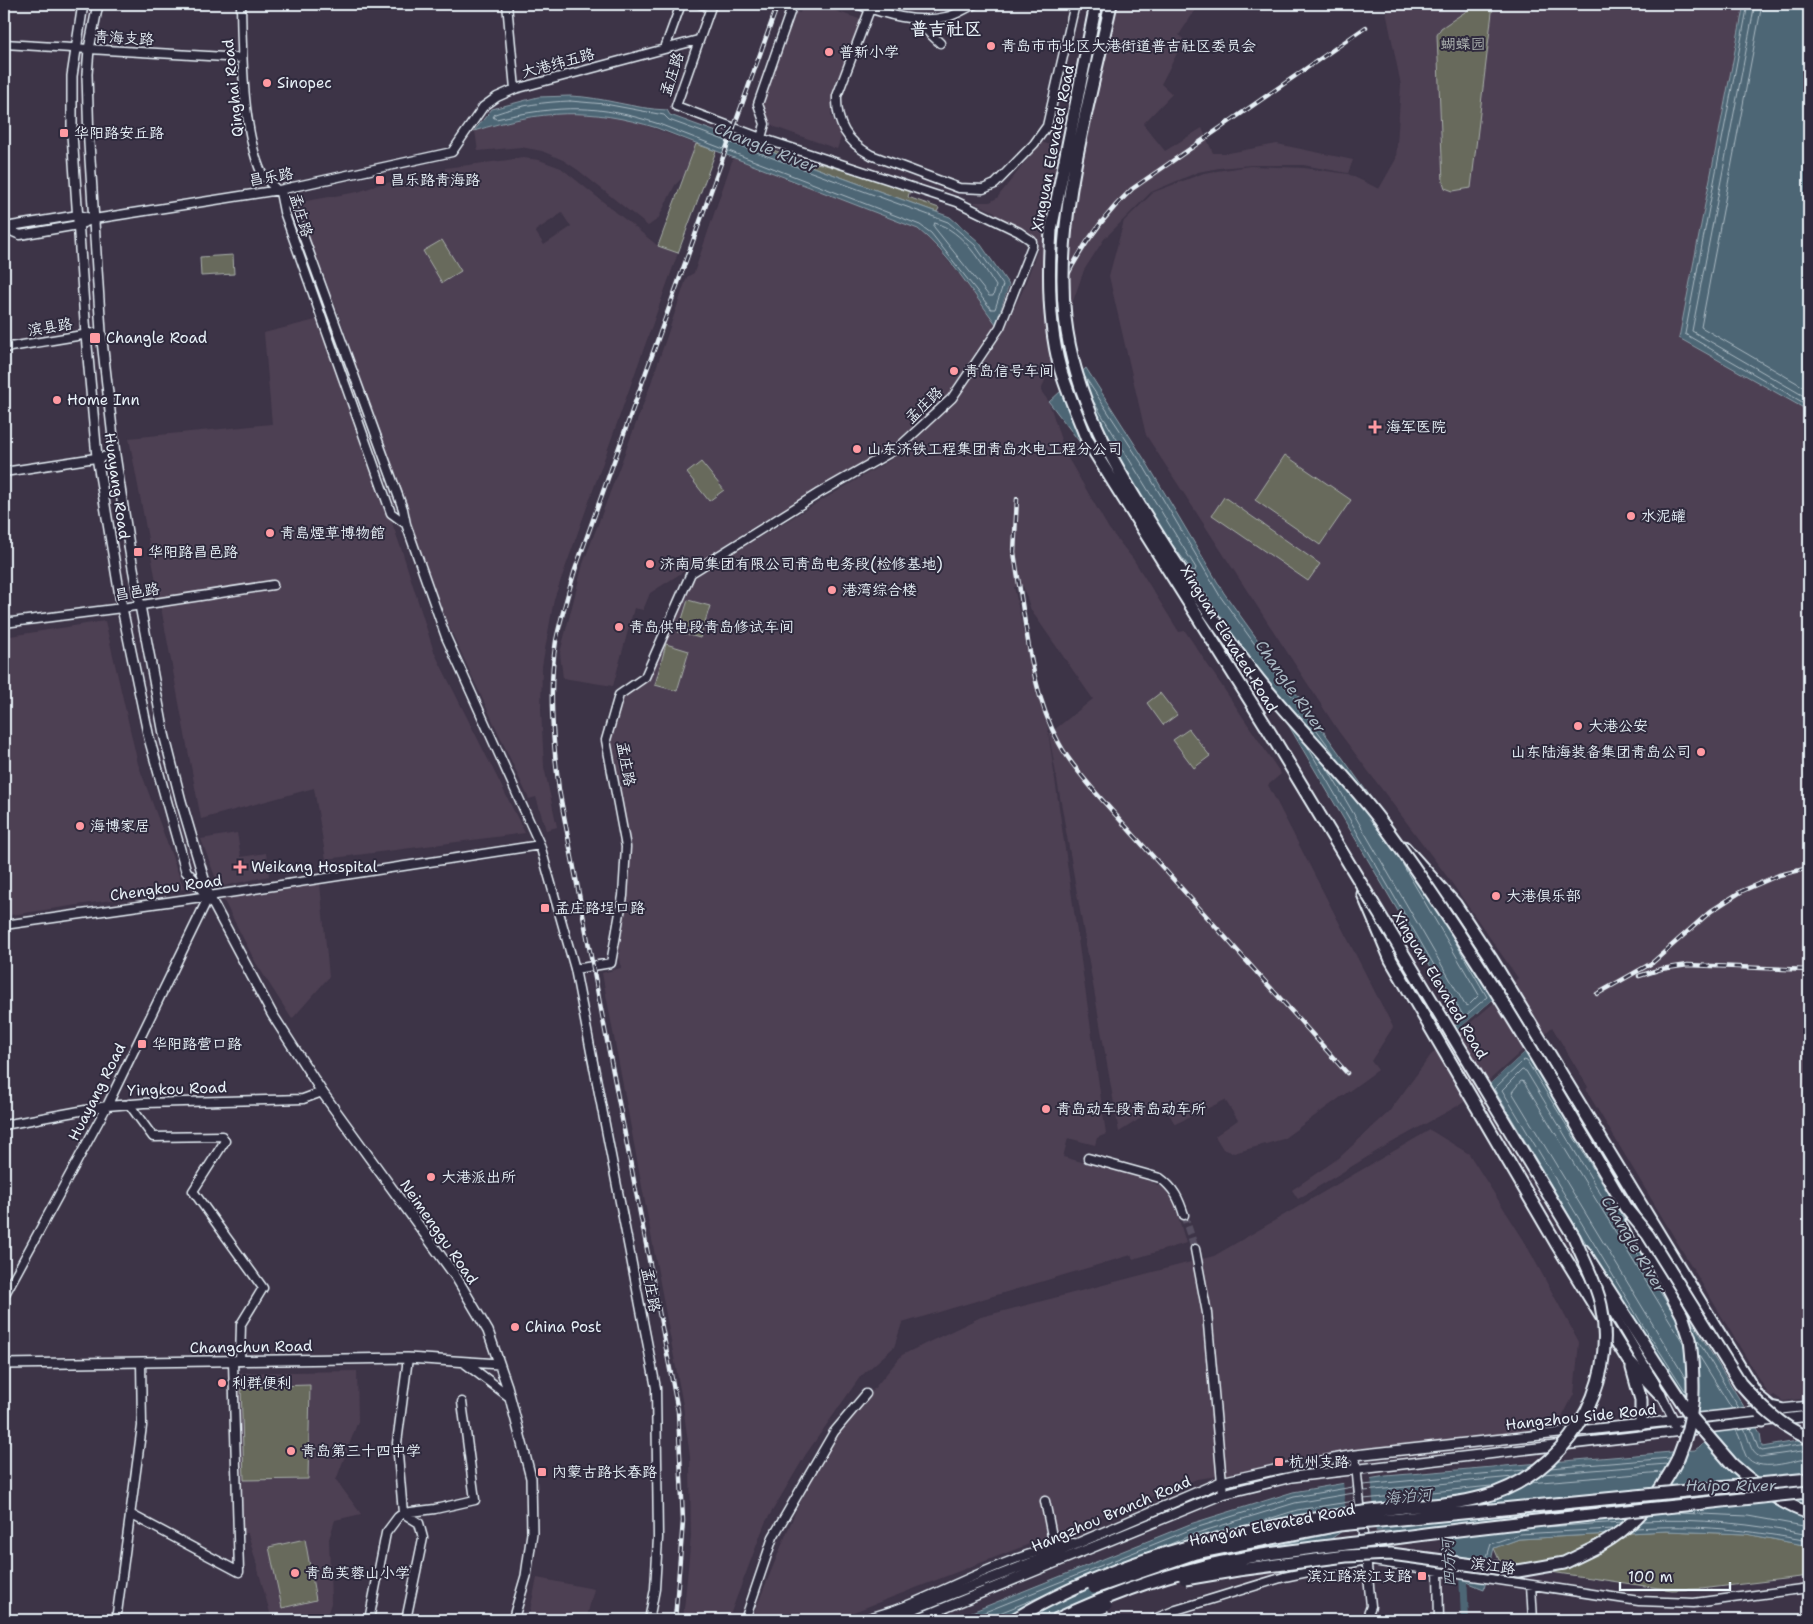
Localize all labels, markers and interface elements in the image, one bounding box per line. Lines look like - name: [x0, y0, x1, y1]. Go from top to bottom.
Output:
- district label: 普吉社区: [910, 17, 982, 41]
- street label: 青海支路: [94, 26, 154, 50]
- park label: 蝴蝶园: [1440, 34, 1486, 54]
- place label: 青岛市市北区大港街道普吉社区委员会: [1001, 36, 1256, 56]
- street label: Qinghai Road: [218, 37, 248, 138]
- marker: 青岛市市北区大港街道普吉社区委员会: [985, 40, 997, 52]
- place label: 普新小学: [839, 42, 899, 62]
- street label: 大港纬五路: [519, 44, 597, 82]
- marker: 普新小学: [823, 46, 835, 58]
- street label: 孟庄路: [656, 50, 688, 98]
- street label: Xinguan Elevated Road: [1027, 62, 1079, 233]
- place label: Sinopec: [277, 73, 332, 93]
- marker: Sinopec: [261, 77, 273, 89]
- water label: Changle River: [711, 117, 821, 178]
- place label: 华阳路安丘路: [74, 123, 164, 143]
- marker: 华阳路安丘路: [58, 127, 70, 139]
- street label: 昌乐路: [247, 163, 295, 191]
- place label: 昌乐路青海路: [390, 170, 480, 190]
- marker: 昌乐路青海路: [374, 174, 386, 186]
- street label: 孟庄路: [285, 191, 317, 239]
- street label: 滨县路: [26, 314, 74, 340]
- place label: Changle Road: [106, 328, 208, 348]
- marker: Changle Road: [88, 331, 102, 345]
- place label: 青岛信号车间: [964, 361, 1054, 381]
- marker: 青岛信号车间: [948, 365, 960, 377]
- street label: 孟庄路: [901, 382, 947, 428]
- place label: Home Inn: [67, 390, 140, 410]
- marker: Home Inn: [51, 394, 63, 406]
- place label: 海军医院: [1386, 417, 1446, 437]
- marker: 海军医院: [1368, 420, 1382, 434]
- street label: Huayang Road: [100, 431, 134, 541]
- place label: 山东济铁工程集团青岛水电工程分公司: [867, 439, 1122, 459]
- marker: 山东济铁工程集团青岛水电工程分公司: [851, 443, 863, 455]
- place label: 水泥罐: [1641, 506, 1686, 526]
- marker: 水泥罐: [1625, 510, 1637, 522]
- place label: 青島煙草博物館: [280, 523, 385, 543]
- marker: 青島煙草博物館: [264, 527, 276, 539]
- place label: 华阳路昌邑路: [148, 542, 238, 562]
- marker: 华阳路昌邑路: [132, 546, 144, 558]
- place label: 济南局集团有限公司青岛电务段(检修基地): [660, 554, 943, 574]
- marker: 济南局集团有限公司青岛电务段(检修基地): [644, 558, 656, 570]
- street label: Xinguan Elevated Road: [1176, 562, 1283, 717]
- street label: 昌邑路: [113, 579, 161, 605]
- place label: 港湾综合楼: [842, 580, 917, 600]
- marker: 港湾综合楼: [826, 584, 838, 596]
- place label: 青岛供电段青岛修试车间: [629, 617, 794, 637]
- marker: 青岛供电段青岛修试车间: [613, 621, 625, 633]
- water label: Changle River: [1251, 636, 1331, 737]
- place label: 大港公安: [1588, 716, 1648, 736]
- marker: 大港公安: [1572, 720, 1584, 732]
- street label: 孟庄路: [612, 740, 640, 788]
- place label: 山东陆海装备集团青岛公司: [1511, 742, 1691, 762]
- marker: 山东陆海装备集团青岛公司: [1695, 746, 1707, 758]
- place label: 海博家居: [90, 816, 150, 836]
- marker: 海博家居: [74, 820, 86, 832]
- place label: Weikang Hospital: [251, 857, 378, 877]
- marker: Weikang Hospital: [233, 860, 247, 874]
- street label: Chengkou Road: [109, 870, 224, 906]
- place label: 大港俱乐部: [1506, 886, 1581, 906]
- marker: 大港俱乐部: [1490, 890, 1502, 902]
- place label: 孟庄路埕口路: [555, 898, 645, 918]
- marker: 孟庄路埕口路: [539, 902, 551, 914]
- street label: Xinguan Elevated Road: [1388, 907, 1492, 1063]
- place label: 华阳路营口路: [152, 1034, 242, 1054]
- marker: 华阳路营口路: [136, 1038, 148, 1050]
- street label: Huayang Road: [64, 1039, 131, 1144]
- street label: Yingkou Road: [127, 1077, 228, 1101]
- place label: 青岛动车段青岛动车所: [1056, 1099, 1206, 1119]
- marker: 青岛动车段青岛动车所: [1040, 1103, 1052, 1115]
- place label: 大港派出所: [441, 1167, 516, 1187]
- marker: 大港派出所: [425, 1171, 437, 1183]
- street label: Neimenggu Road: [395, 1176, 483, 1289]
- water label: Changle River: [1596, 1192, 1671, 1297]
- street label: 孟庄路: [637, 1266, 665, 1314]
- place label: China Post: [525, 1317, 602, 1337]
- marker: China Post: [509, 1321, 521, 1333]
- street label: Changchun Road: [190, 1336, 313, 1358]
- place label: 利群便利: [232, 1373, 292, 1393]
- marker: 利群便利: [216, 1377, 228, 1389]
- street label: Hangzhou Side Road: [1504, 1399, 1658, 1435]
- place label: 青岛第三十四中学: [301, 1441, 421, 1461]
- marker: 青岛第三十四中学: [285, 1445, 297, 1457]
- place label: 杭州支路: [1289, 1452, 1349, 1472]
- marker: 杭州支路: [1273, 1456, 1285, 1468]
- place label: 内蒙古路长春路: [552, 1462, 657, 1482]
- marker: 内蒙古路长春路: [536, 1466, 548, 1478]
- street label: Hangzhou Branch Road: [1028, 1471, 1194, 1557]
- water label: Haipo River: [1686, 1475, 1777, 1496]
- water label: 海泊河: [1383, 1483, 1436, 1509]
- street label: Hang'an Elevated Road: [1187, 1499, 1357, 1551]
- water label: 四方河: [1437, 1535, 1460, 1587]
- street label: 滨江路: [1469, 1553, 1517, 1579]
- scale bar: [1620, 1559, 1730, 1591]
- place label: 青岛芙蓉山小学: [305, 1563, 410, 1583]
- place label: 滨江路滨江支路: [1307, 1566, 1412, 1586]
- marker: 青岛芙蓉山小学: [289, 1567, 301, 1579]
- text: 100 m: [1628, 1567, 1673, 1587]
- marker: 滨江路滨江支路: [1416, 1570, 1428, 1582]

